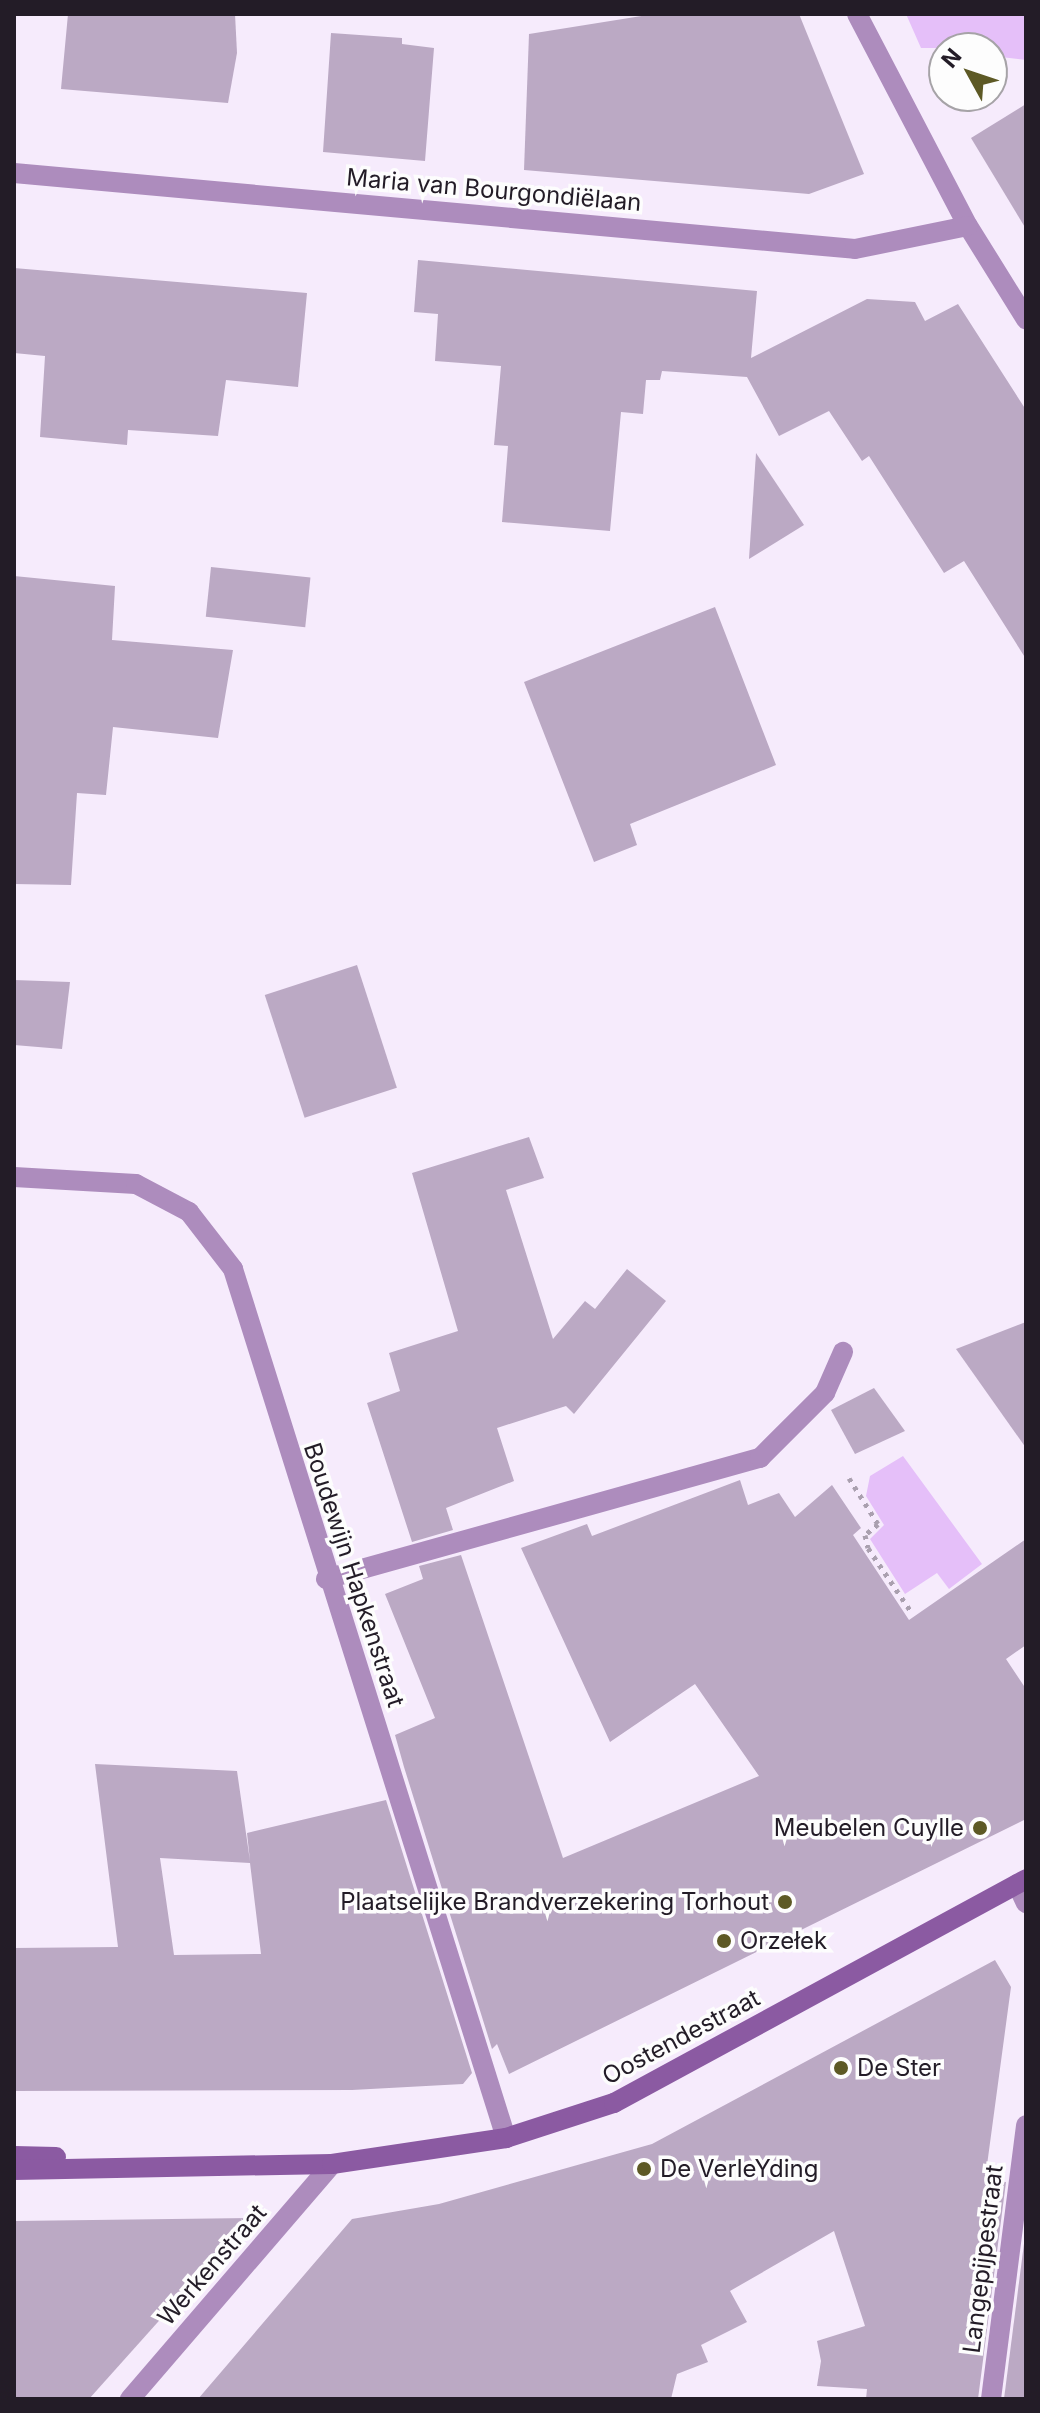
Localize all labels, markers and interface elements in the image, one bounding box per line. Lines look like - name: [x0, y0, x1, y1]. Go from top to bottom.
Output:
- north arrow: [928, 32, 1008, 112]
- text: N: [936, 43, 966, 73]
- street label: Maria van Bourgondiëlaan: [345, 163, 643, 217]
- street label: Boudewijn Hapkenstraat: [298, 1439, 410, 1711]
- place label: Meubelen Cuylle: [774, 1814, 964, 1842]
- marker: Meubelen Cuylle: [971, 1819, 989, 1837]
- place label: Plaatselijke Brandverzekering Torhout: [340, 1888, 769, 1916]
- marker: Plaatselijke Brandverzekering Torhout: [776, 1893, 794, 1911]
- place label: Orzełek: [740, 1927, 827, 1955]
- marker: Orzełek: [715, 1932, 733, 1950]
- street label: Oostendestraat: [597, 1983, 765, 2091]
- place label: De Ster: [857, 2054, 941, 2082]
- marker: De Ster: [832, 2059, 850, 2077]
- place label: De VerleYding: [660, 2155, 818, 2183]
- marker: De VerleYding: [635, 2160, 653, 2178]
- street label: Langepijpestraat: [957, 2163, 1009, 2355]
- street label: Werkenstraat: [152, 2199, 272, 2331]

